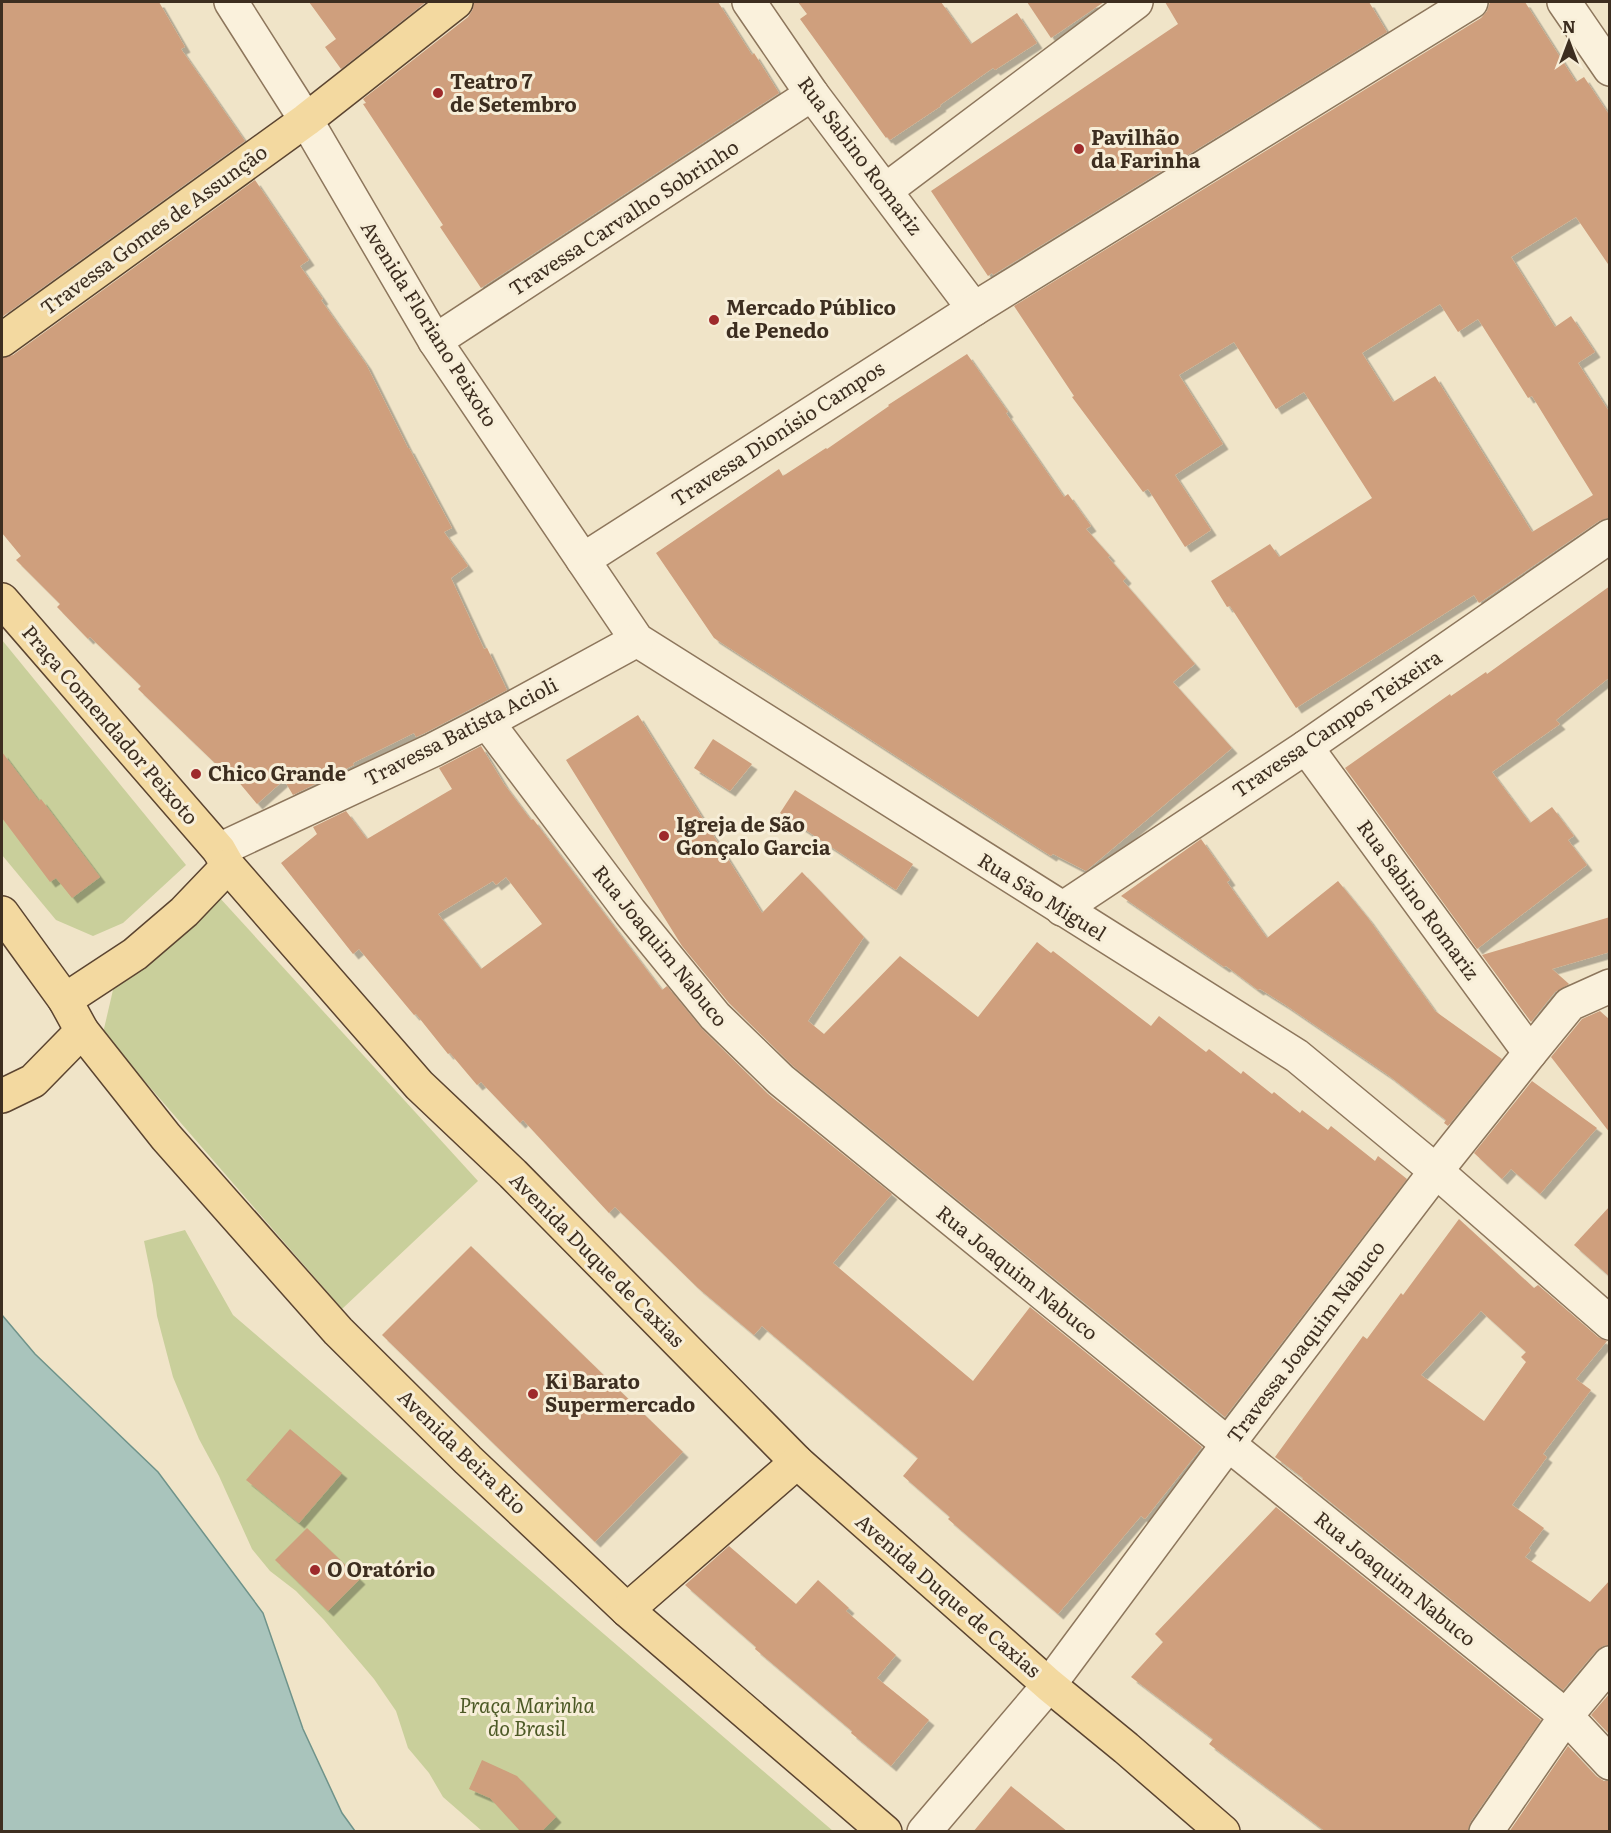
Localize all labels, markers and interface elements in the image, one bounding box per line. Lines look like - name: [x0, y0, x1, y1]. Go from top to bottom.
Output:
- north arrow: [1539, 12, 1599, 72]
- text: N: [1562, 14, 1576, 38]
- place label: Teatro 7 de Setembro: [450, 65, 577, 118]
- street label: Rua Sabino Romariz: [792, 69, 931, 241]
- marker: Teatro 7 de Setembro: [431, 86, 445, 100]
- place label: Pavilhão da Farinha: [1091, 121, 1201, 174]
- street label: Travessa Carvalho Sobrinho: [502, 131, 744, 302]
- street label: Travessa Gomes de Assunção: [33, 136, 273, 321]
- marker: Pavilhão da Farinha: [1072, 142, 1086, 156]
- street label: Avenida Floriano Peixoto: [355, 214, 506, 432]
- place label: Mercado Público de Penedo: [726, 291, 896, 344]
- marker: Mercado Público de Penedo: [707, 313, 721, 327]
- street label: Travessa Dionísio Campos: [664, 352, 890, 513]
- street label: Praça Comendador Peixoto: [16, 617, 207, 830]
- street label: Travessa Campos Teixeira: [1225, 641, 1447, 804]
- street label: Travessa Batista Acioli: [358, 668, 562, 792]
- place label: Chico Grande: [208, 757, 346, 787]
- marker: Chico Grande: [189, 767, 203, 781]
- place label: Igreja de São Gonçalo Garcia: [676, 808, 831, 861]
- street label: Rua Sabino Romariz: [1351, 812, 1488, 985]
- marker: Igreja de São Gonçalo Garcia: [657, 829, 671, 843]
- street label: Rua São Miguel: [973, 844, 1113, 947]
- street label: Rua Joaquim Nabuco: [587, 857, 736, 1032]
- street label: Avenida Duque de Caxias: [504, 1164, 693, 1353]
- street label: Rua Joaquim Nabuco: [931, 1197, 1106, 1346]
- street label: Travessa Joaquim Nabuco: [1218, 1233, 1391, 1449]
- place label: Ki Barato Supermercado: [545, 1365, 695, 1418]
- street label: Avenida Beira Rio: [392, 1381, 534, 1520]
- marker: Ki Barato Supermercado: [526, 1387, 540, 1401]
- street label: Rua Joaquim Nabuco: [1309, 1503, 1484, 1652]
- street label: Avenida Duque de Caxias: [850, 1505, 1049, 1683]
- place label: O Oratório: [327, 1553, 435, 1583]
- marker: O Oratório: [308, 1563, 322, 1577]
- park label: Praça Marinha do Brasil: [459, 1689, 596, 1742]

